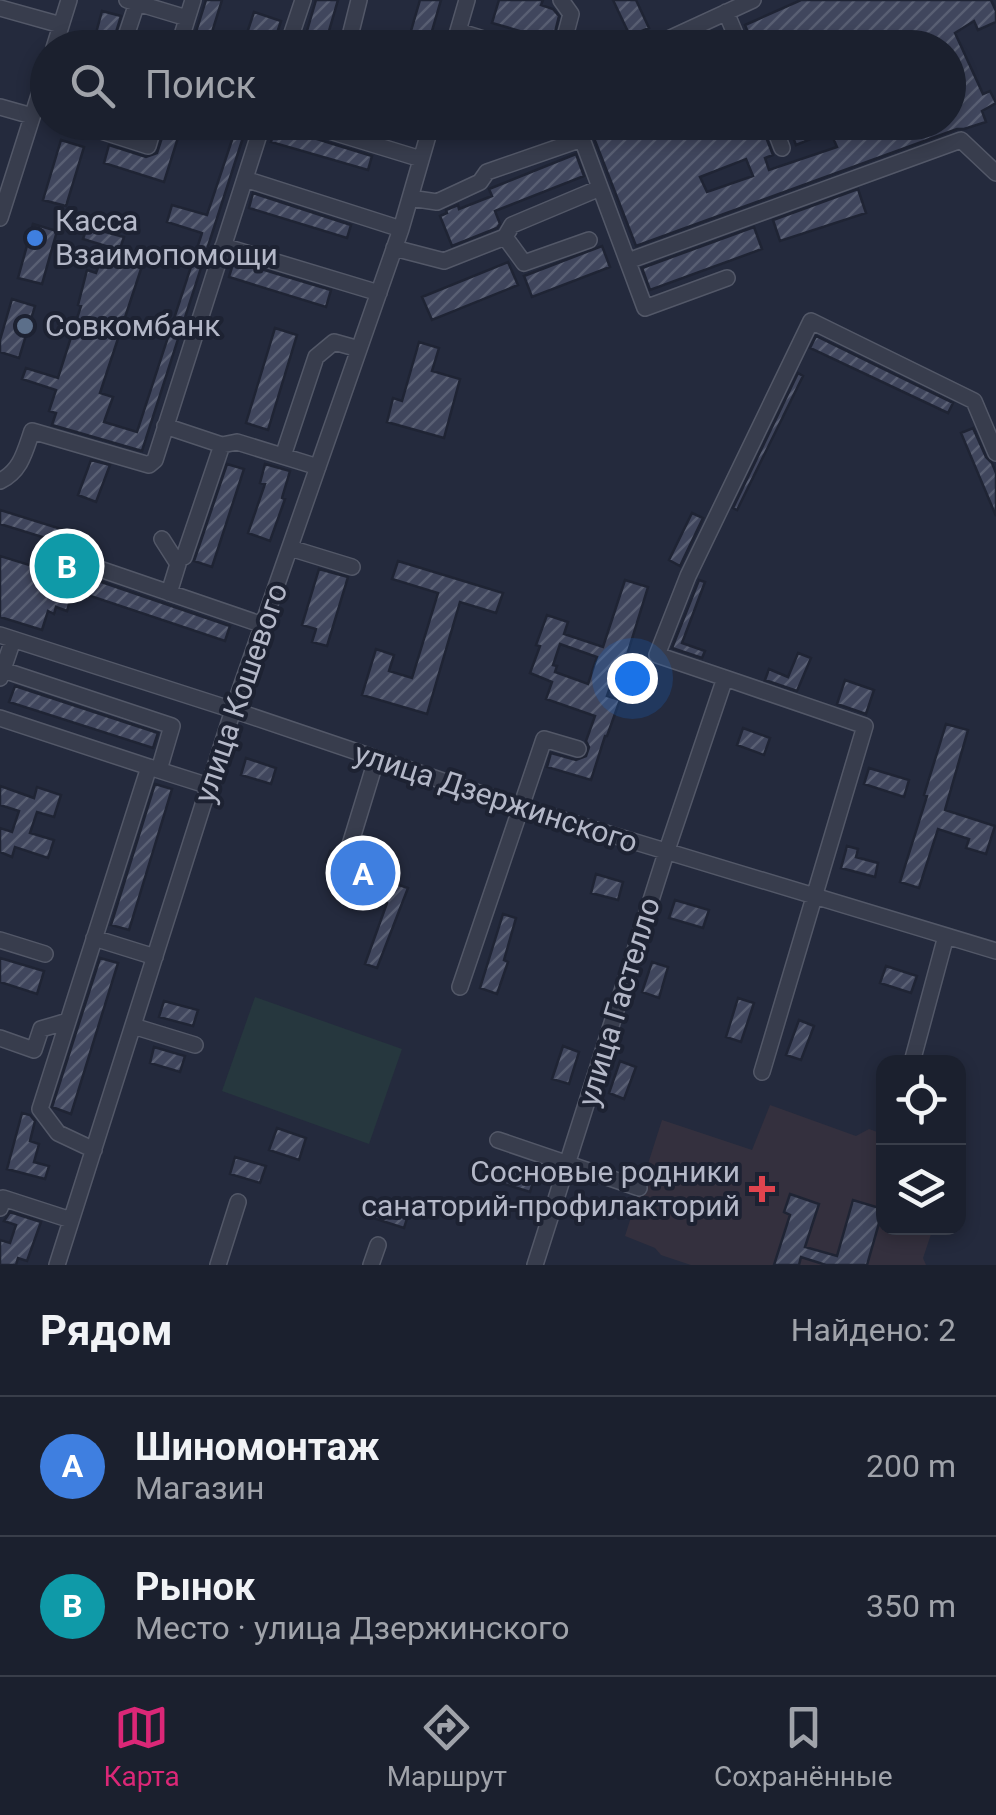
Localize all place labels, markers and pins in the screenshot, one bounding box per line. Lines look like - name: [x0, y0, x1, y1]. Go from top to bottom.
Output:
- place label: Касса Взаимопомощи: [55, 203, 278, 272]
- marker: Касса Взаимопомощи: [24, 227, 46, 249]
- place label: Совкомбанк: [45, 308, 221, 343]
- marker: Совкомбанк: [14, 315, 36, 337]
- pin: B: [34, 528, 100, 604]
- pin: A: [330, 836, 396, 910]
- place label: Сосновые родники санаторий-профилакторий: [361, 1154, 740, 1223]
- marker: Сосновые родники санаторий-профилакторий: [749, 1176, 775, 1202]

